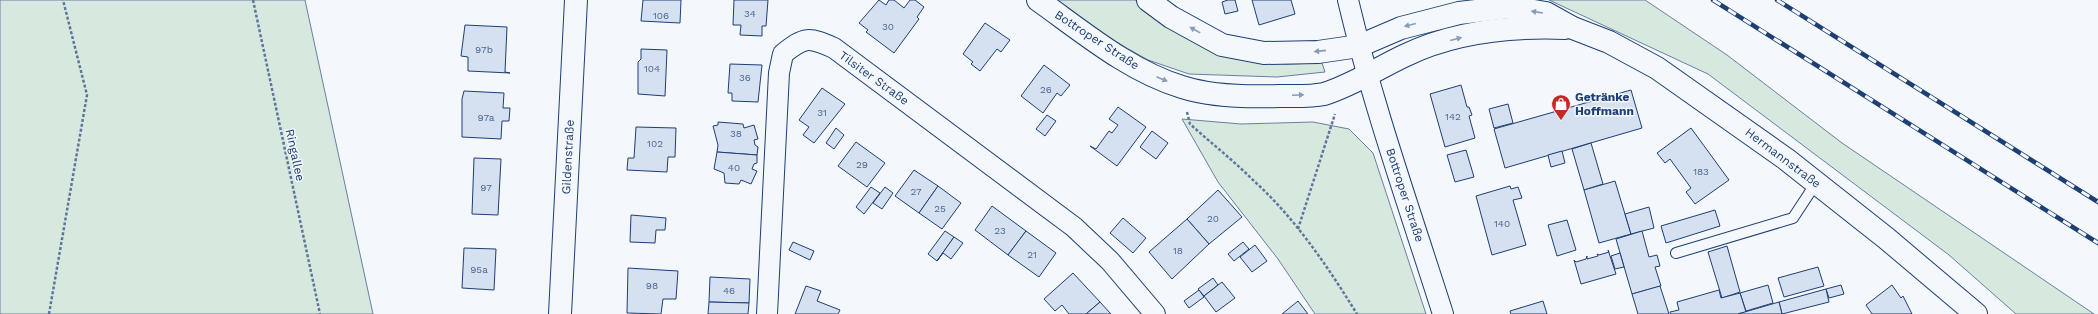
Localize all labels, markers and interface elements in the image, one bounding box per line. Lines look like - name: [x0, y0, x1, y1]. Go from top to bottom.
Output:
- street label: Bottroper Straße: [1052, 7, 1142, 73]
- house number: 34: [744, 8, 756, 19]
- one-way arrow: [1531, 9, 1544, 15]
- house number: 106: [653, 10, 669, 21]
- house number: 30: [882, 21, 894, 32]
- one-way arrow: [1404, 23, 1416, 29]
- one-way arrow: [1189, 27, 1201, 33]
- one-way arrow: [1450, 36, 1462, 42]
- house number: 97b: [475, 44, 493, 55]
- street label: Tilsiter Straße: [836, 48, 912, 108]
- one-way arrow: [1314, 48, 1326, 55]
- house number: 104: [644, 63, 660, 74]
- house number: 36: [739, 72, 751, 83]
- one-way arrow: [1157, 76, 1168, 82]
- house number: 26: [1040, 84, 1052, 95]
- place label: Getränke Hoffmann: [1575, 90, 1634, 118]
- one-way arrow: [1292, 92, 1304, 99]
- shop icon: Getränke Hoffmann: [1550, 93, 1572, 121]
- house number: 31: [817, 107, 827, 118]
- house number: 142: [1445, 111, 1461, 122]
- house number: 97a: [478, 112, 495, 123]
- street label: Gildenstraße: [559, 119, 577, 195]
- street label: Hermannstraße: [1743, 125, 1824, 191]
- street label: Ringallee: [283, 128, 307, 182]
- house number: 38: [730, 128, 742, 139]
- house number: 102: [647, 138, 663, 149]
- street label: Bottroper Straße: [1383, 146, 1427, 244]
- house number: 29: [856, 159, 868, 170]
- house number: 40: [728, 162, 740, 173]
- house number: 183: [1693, 166, 1709, 177]
- house number: 97: [480, 182, 492, 193]
- house number: 27: [910, 186, 922, 197]
- house number: 25: [934, 203, 946, 214]
- house number: 20: [1207, 213, 1219, 224]
- house number: 140: [1494, 218, 1510, 229]
- house number: 23: [994, 225, 1006, 236]
- house number: 18: [1173, 245, 1183, 256]
- house number: 21: [1027, 249, 1037, 260]
- house number: 95a: [470, 264, 488, 275]
- house number: 98: [646, 280, 658, 291]
- house number: 46: [723, 285, 735, 296]

